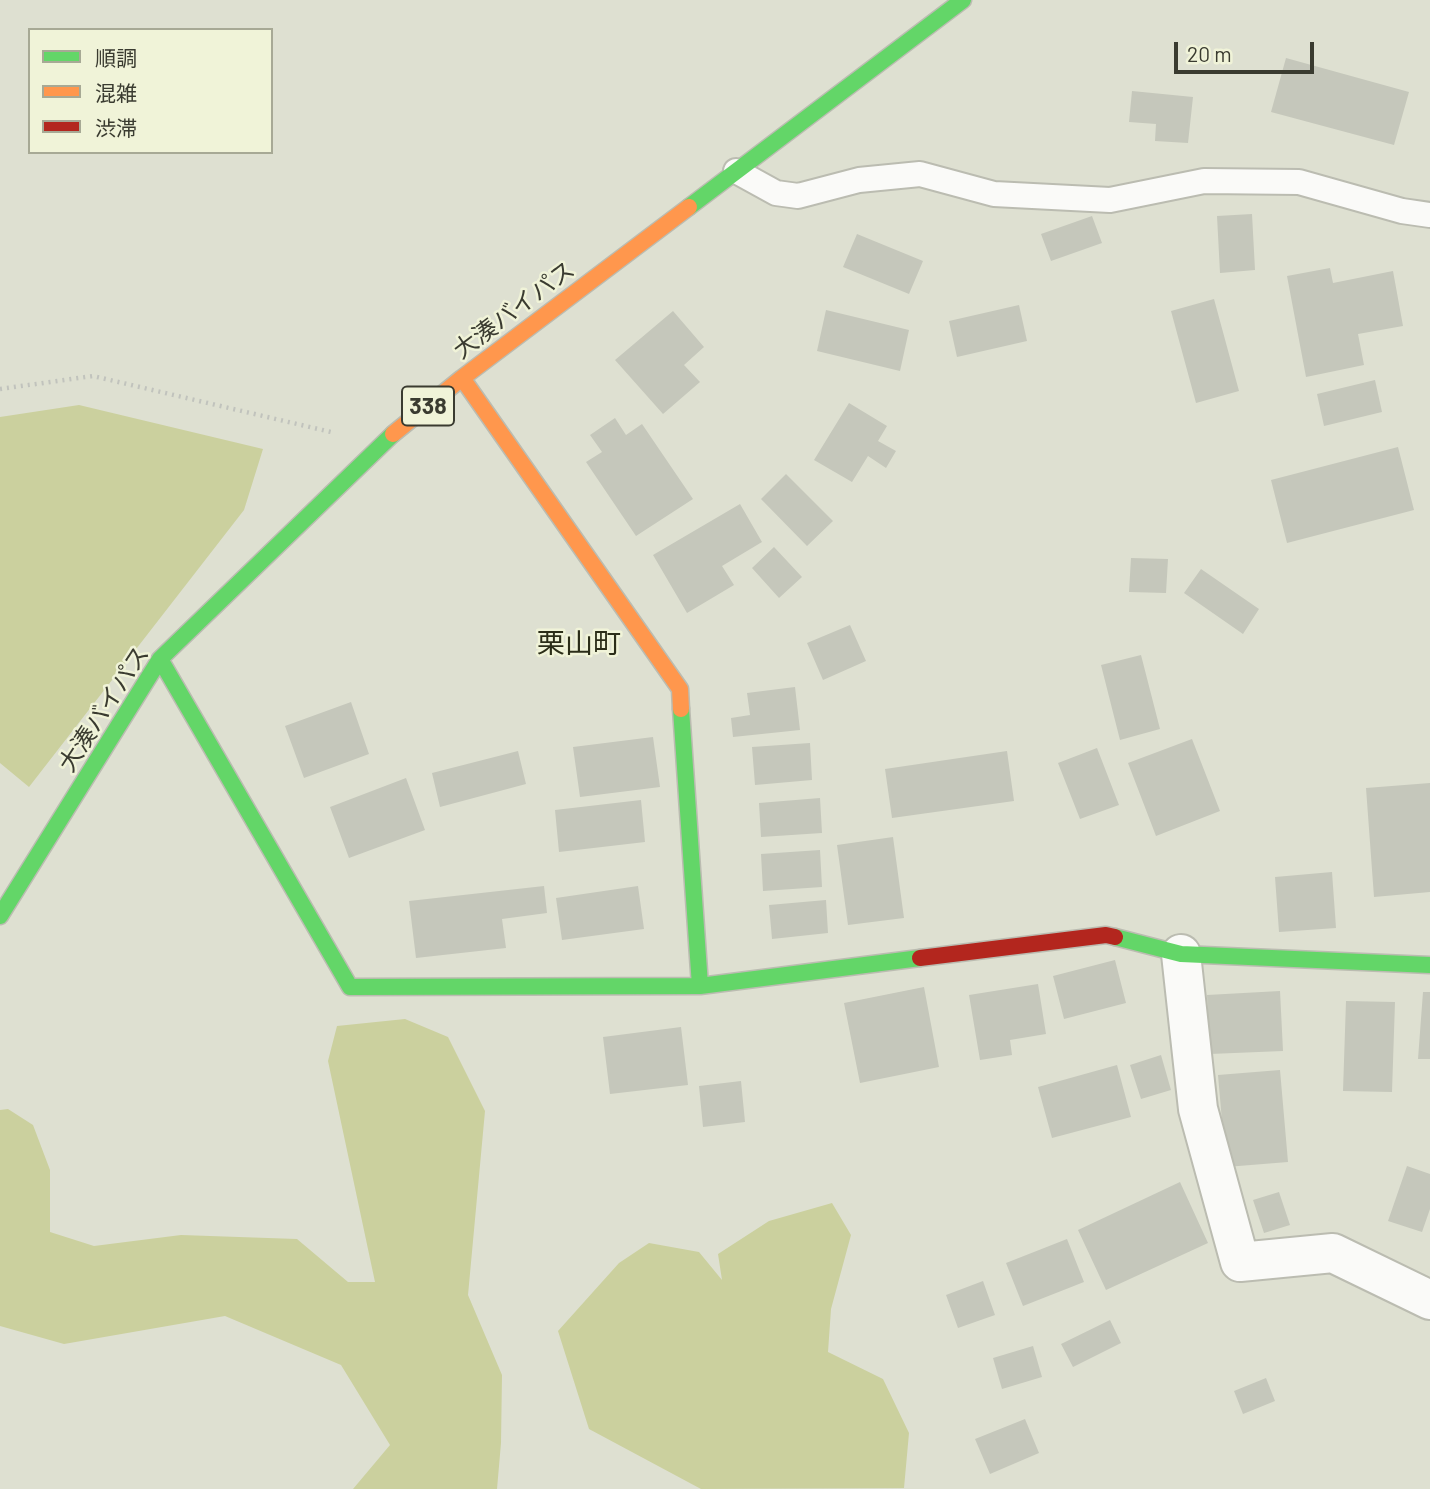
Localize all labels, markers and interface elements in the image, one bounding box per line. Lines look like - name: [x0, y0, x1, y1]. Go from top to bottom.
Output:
- legend: [28, 28, 273, 154]
- scale bar: [1178, 28, 1318, 72]
- text: 20 m: [1187, 41, 1232, 66]
- text: 順調: [95, 45, 137, 70]
- text: 混雑: [95, 80, 137, 105]
- text: 渋滞: [95, 115, 137, 140]
- street label: 大湊バイパス: [448, 255, 580, 365]
- road number: 338: [402, 386, 454, 426]
- district label: 栗山町: [537, 627, 621, 661]
- street label: 大湊バイパス: [53, 641, 155, 777]

